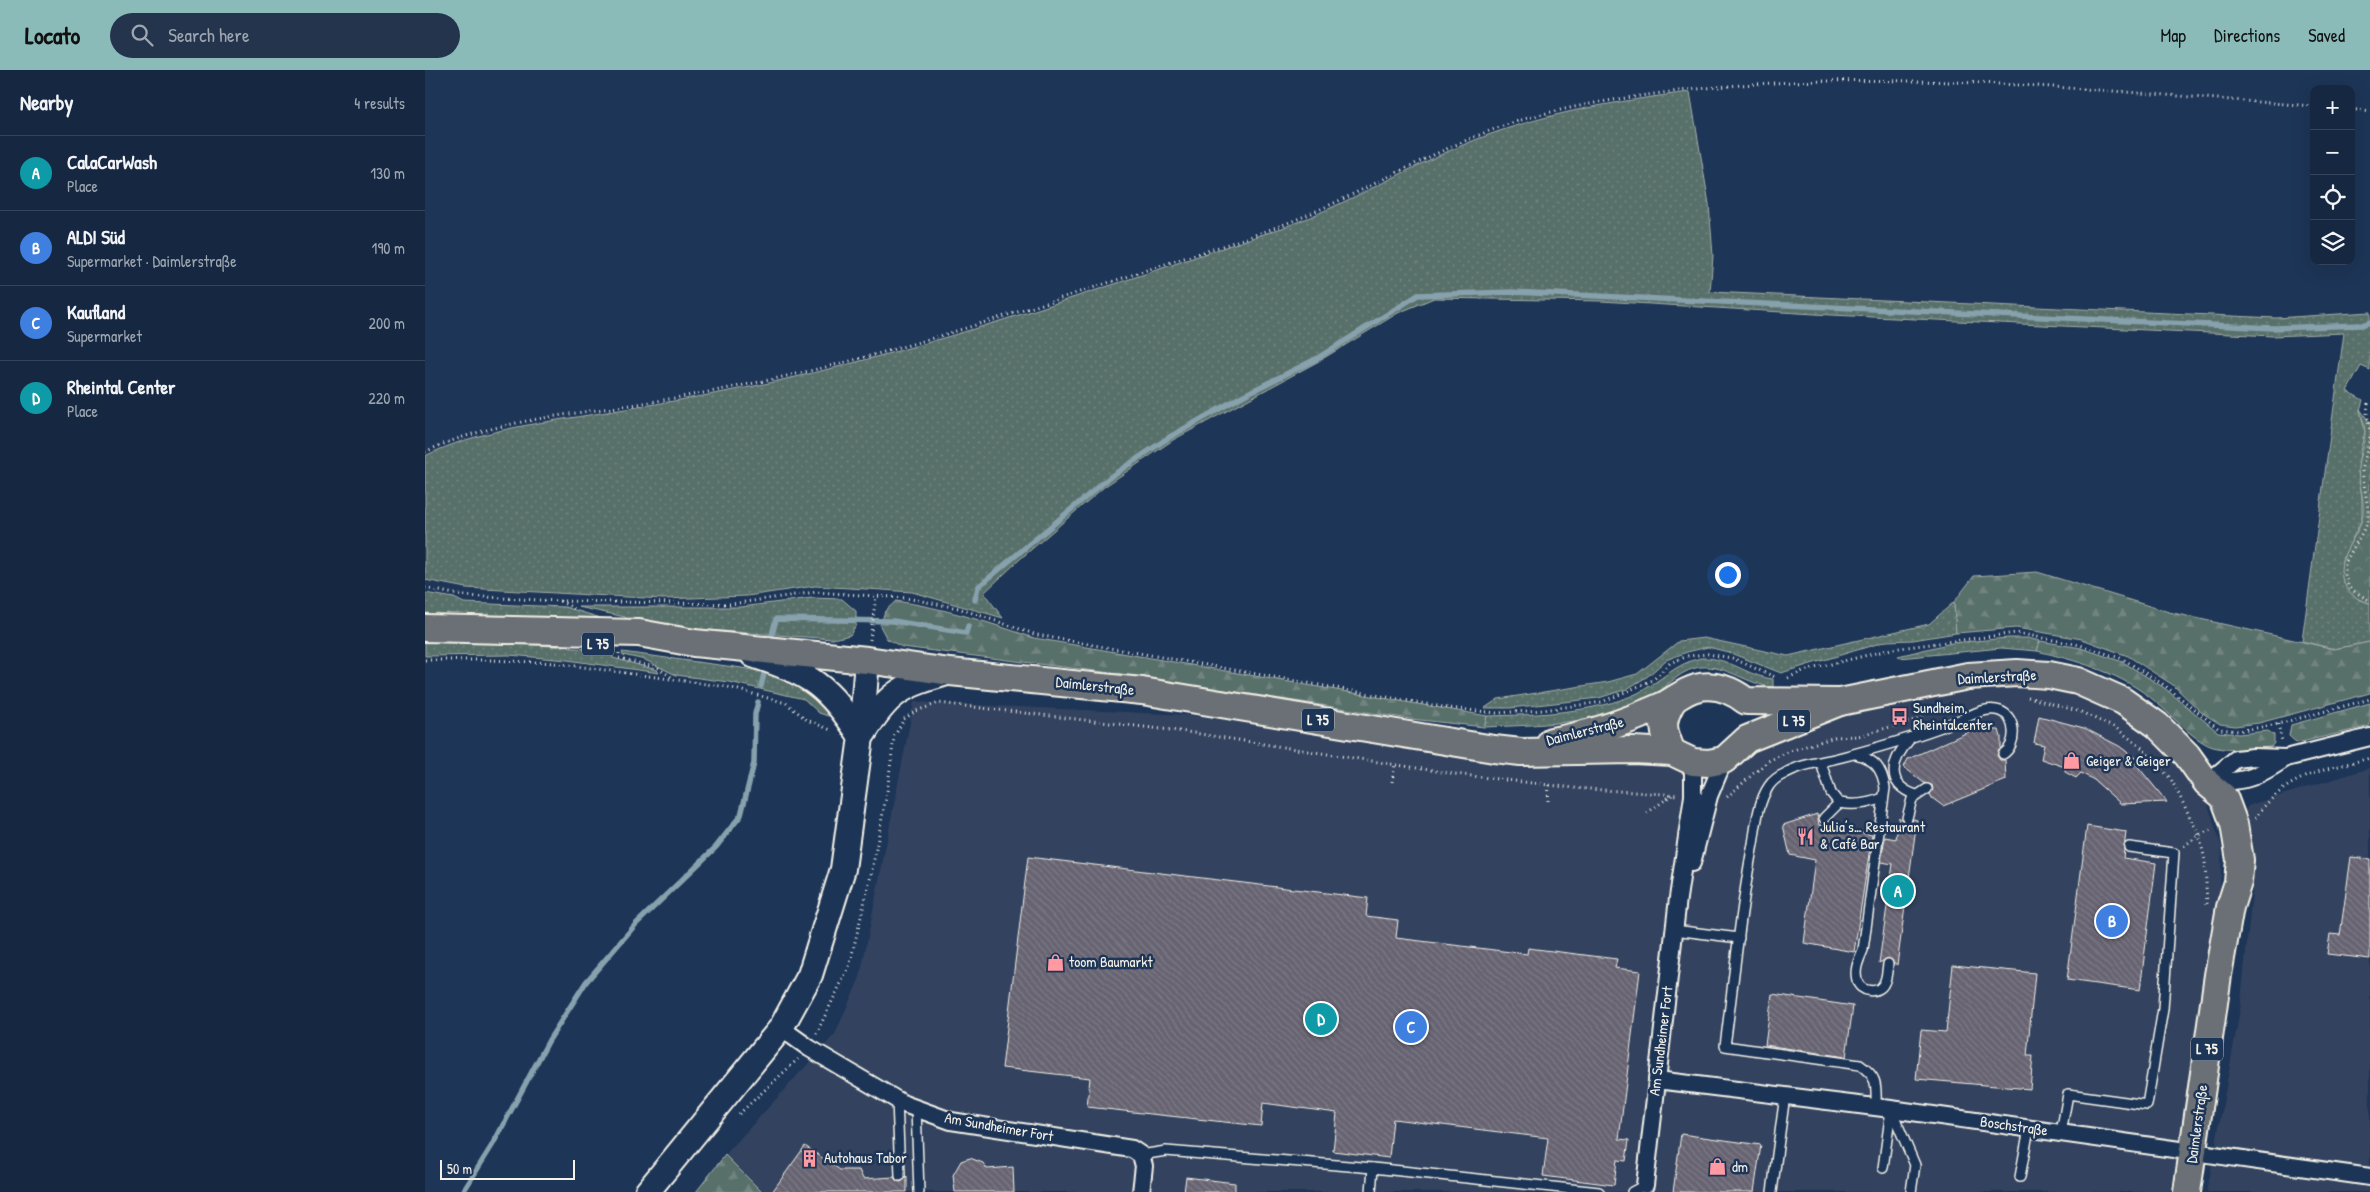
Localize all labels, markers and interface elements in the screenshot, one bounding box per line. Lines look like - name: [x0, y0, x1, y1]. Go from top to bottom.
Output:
- search box: [110, 13, 460, 58]
- text: Locato: [25, 19, 80, 51]
- icon: search: [128, 21, 156, 49]
- text: Search here: [168, 22, 249, 48]
- text: Map: [2161, 23, 2186, 48]
- text: Directions: [2214, 23, 2280, 48]
- text: Saved: [2308, 23, 2345, 48]
- map controls: [2310, 85, 2355, 265]
- button: +: [2310, 85, 2355, 130]
- text: Nearby: [20, 88, 73, 117]
- text: 4 results: [354, 92, 405, 114]
- button: −: [2310, 130, 2355, 175]
- text: CalaCarWash: [67, 149, 157, 175]
- text: A: [32, 162, 40, 184]
- text: 130 m: [370, 162, 405, 184]
- text: Place: [67, 175, 98, 197]
- button: locate: [2310, 175, 2355, 220]
- button: layers: [2310, 220, 2355, 265]
- text: ALDI Süd: [67, 224, 125, 250]
- text: B: [32, 237, 40, 259]
- text: 190 m: [372, 237, 405, 259]
- text: Supermarket · Daimlerstraße: [67, 250, 237, 272]
- text: Kaufland: [67, 299, 125, 325]
- text: C: [32, 312, 40, 334]
- text: 200 m: [369, 312, 405, 334]
- text: Supermarket: [67, 325, 142, 347]
- text: Rheintal Center: [67, 374, 175, 400]
- text: D: [32, 387, 40, 409]
- text: 220 m: [368, 387, 405, 409]
- text: Place: [67, 400, 98, 422]
- your location: [1715, 562, 1741, 588]
- road number: L 75: [582, 632, 614, 656]
- street label: Daimlerstraße: [1957, 664, 2037, 689]
- street label: Daimlerstraße: [1055, 671, 1135, 700]
- place label: Sundheim, Rheintalcenter: [1913, 697, 1993, 735]
- bus stop icon: Sundheim, Rheintalcenter: [1889, 707, 1909, 727]
- road number: L 75: [1302, 708, 1334, 732]
- road number: L 75: [1778, 710, 1810, 732]
- street label: Daimlerstraße: [1544, 711, 1626, 750]
- place label: Geiger & Geiger: [2086, 750, 2171, 771]
- shop icon: Geiger & Geiger: [2062, 751, 2082, 771]
- place label: Julia’s… Restaurant & Café Bar: [1820, 816, 1926, 854]
- restaurant icon: Julia’s… Restaurant & Café Bar: [1796, 826, 1816, 846]
- pin: A: [1882, 872, 1914, 910]
- pin: B: [2096, 902, 2128, 940]
- place label: toom Baumarkt: [1069, 951, 1153, 972]
- shop icon: toom Baumarkt: [1045, 952, 1065, 972]
- street label: Am Sundheimer Fort: [1643, 984, 1678, 1097]
- pin: D: [1305, 1000, 1337, 1038]
- pin: C: [1395, 1008, 1427, 1046]
- road number: L 75: [2191, 1038, 2223, 1061]
- street label: Daimlerstraße: [2181, 1083, 2212, 1164]
- street label: Am Sundheimer Fort: [943, 1107, 1056, 1147]
- street label: Boschstraße: [1979, 1110, 2049, 1141]
- place label: Autohaus Tabor: [824, 1147, 907, 1168]
- building icon: Autohaus Tabor: [800, 1148, 820, 1168]
- place label: dm: [1732, 1156, 1748, 1177]
- scale bar: [440, 1157, 575, 1180]
- shop icon: dm: [1708, 1157, 1728, 1177]
- text: 50 m: [447, 1159, 472, 1178]

